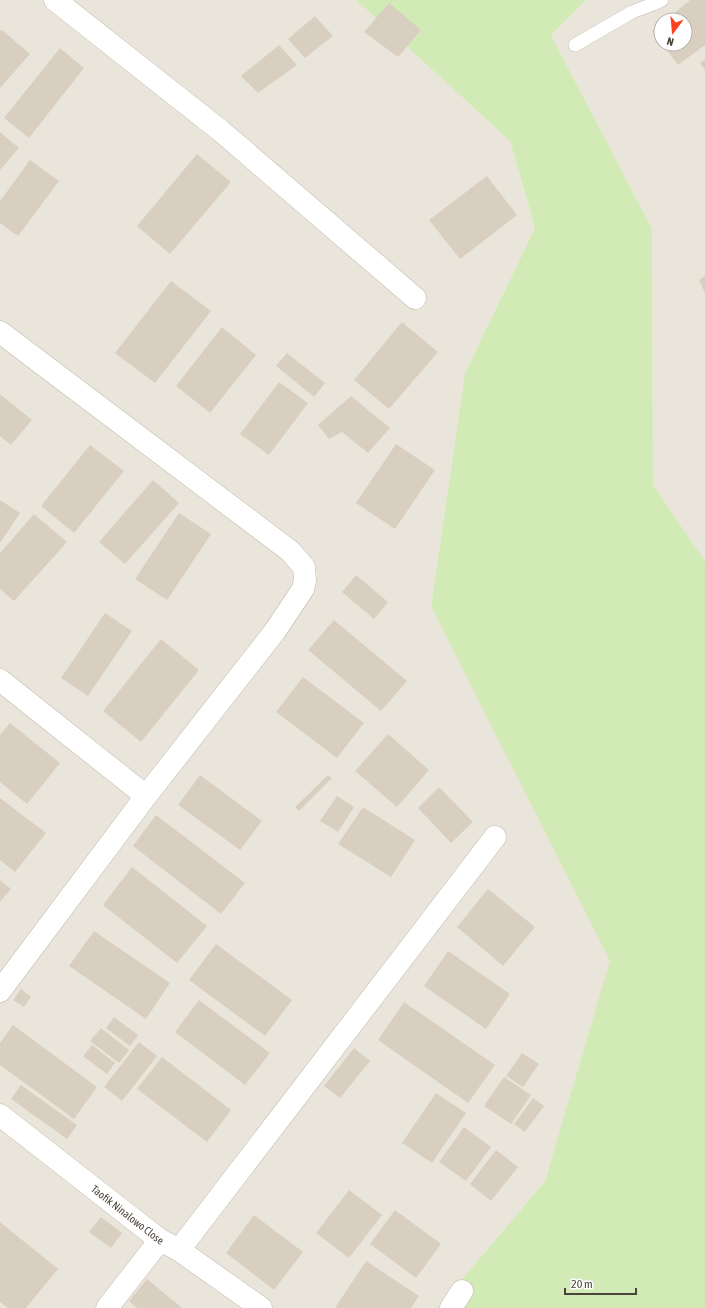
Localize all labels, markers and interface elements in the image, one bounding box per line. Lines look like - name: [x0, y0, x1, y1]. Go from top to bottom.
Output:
- north arrow: [653, 12, 693, 52]
- text: N: [665, 35, 675, 48]
- street label: Taofik Ninalowo Close: [89, 1183, 166, 1247]
- scale bar: [565, 1270, 636, 1296]
- text: 20 m: [571, 1277, 593, 1291]

